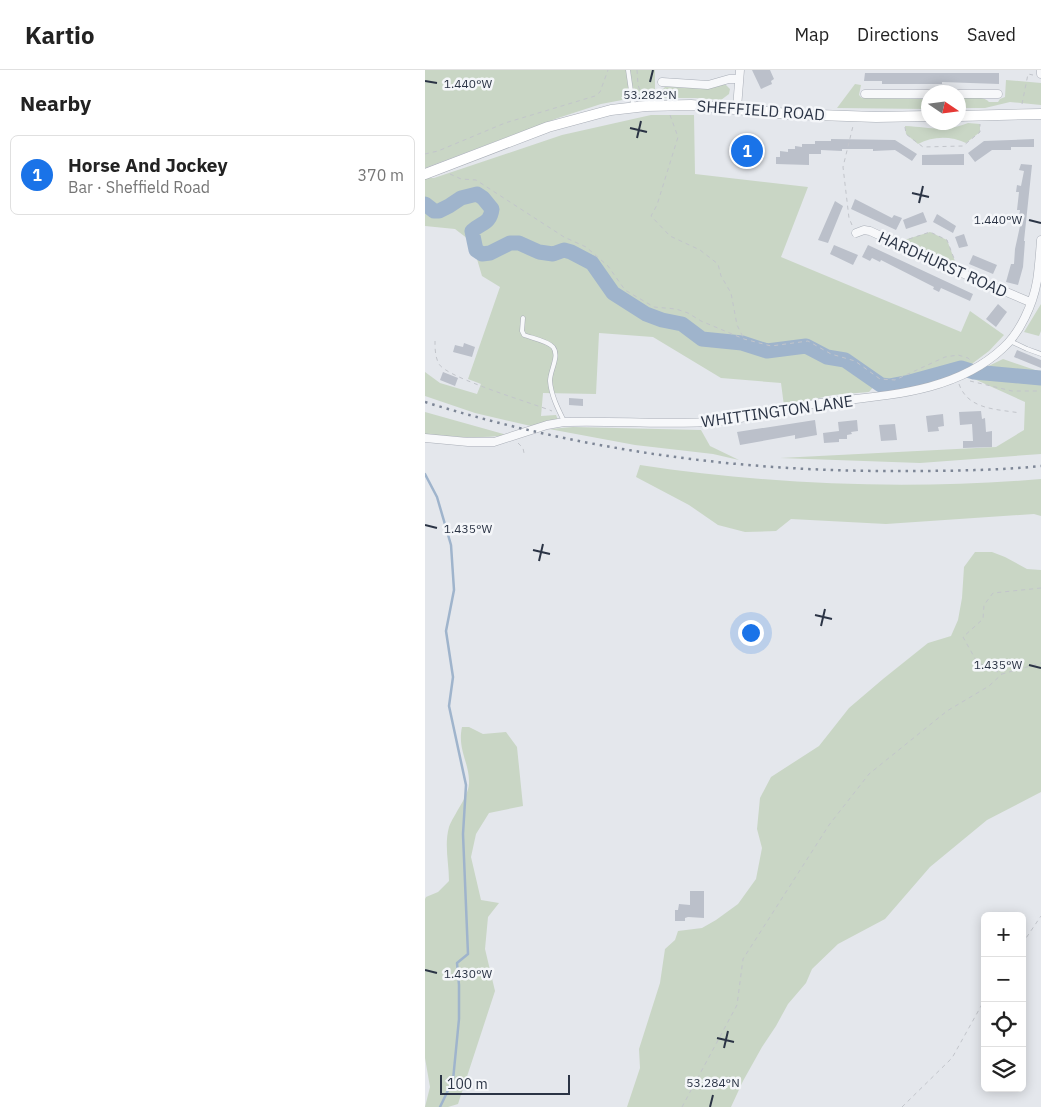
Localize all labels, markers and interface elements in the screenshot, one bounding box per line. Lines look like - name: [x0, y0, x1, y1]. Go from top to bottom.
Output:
- text: Kartio: [25, 19, 95, 51]
- text: Map: [794, 23, 829, 46]
- text: Directions: [857, 23, 939, 46]
- text: Saved: [967, 23, 1016, 46]
- text: 1.440°W: [444, 76, 492, 91]
- north arrow: [921, 85, 966, 130]
- text: 53.282°N: [623, 87, 677, 102]
- text: Nearby: [20, 89, 91, 117]
- street label: SHEFFIELD ROAD: [696, 96, 826, 124]
- pin: 1: [731, 132, 763, 170]
- text: Horse And Jockey: [68, 153, 228, 177]
- text: 1: [32, 165, 42, 185]
- text: 370 m: [357, 165, 404, 185]
- text: Bar · Sheffield Road: [68, 177, 210, 197]
- text: 1.440°W: [974, 212, 1022, 227]
- street label: HARDHURST ROAD: [875, 227, 1011, 301]
- street label: WHITTINGTON LANE: [700, 390, 854, 432]
- text: 1.435°W: [444, 521, 492, 536]
- your location: [738, 620, 764, 646]
- text: 1.435°W: [974, 657, 1022, 672]
- map controls: [981, 912, 1026, 1092]
- button: +: [981, 912, 1026, 957]
- button: −: [981, 957, 1026, 1002]
- text: 1.430°W: [444, 966, 492, 981]
- button: locate: [981, 1002, 1026, 1047]
- button: layers: [981, 1047, 1026, 1092]
- scale bar: [440, 1072, 570, 1095]
- text: 100 m: [447, 1075, 488, 1093]
- text: 53.284°N: [686, 1075, 740, 1090]

